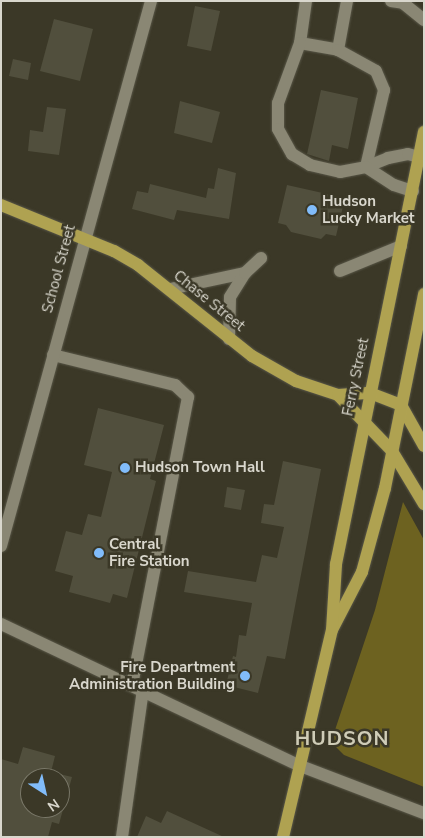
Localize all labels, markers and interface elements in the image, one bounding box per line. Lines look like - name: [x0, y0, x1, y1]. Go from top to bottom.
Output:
- place label: Hudson Lucky Market: [322, 192, 415, 227]
- marker: Hudson Lucky Market: [306, 204, 318, 216]
- street label: School Street: [39, 223, 79, 315]
- street label: Chase Street: [170, 267, 248, 335]
- street label: Ferry Street: [339, 336, 373, 418]
- place label: Hudson Town Hall: [135, 459, 265, 477]
- marker: Hudson Town Hall: [119, 462, 131, 474]
- place label: Central Fire Station: [109, 535, 190, 570]
- marker: Central Fire Station: [93, 547, 105, 559]
- place label: Fire Department Administration Building: [69, 658, 235, 693]
- marker: Fire Department Administration Building: [239, 670, 251, 682]
- district label: HUDSON: [294, 726, 390, 750]
- north arrow: [20, 768, 70, 818]
- text: N: [44, 794, 63, 816]

